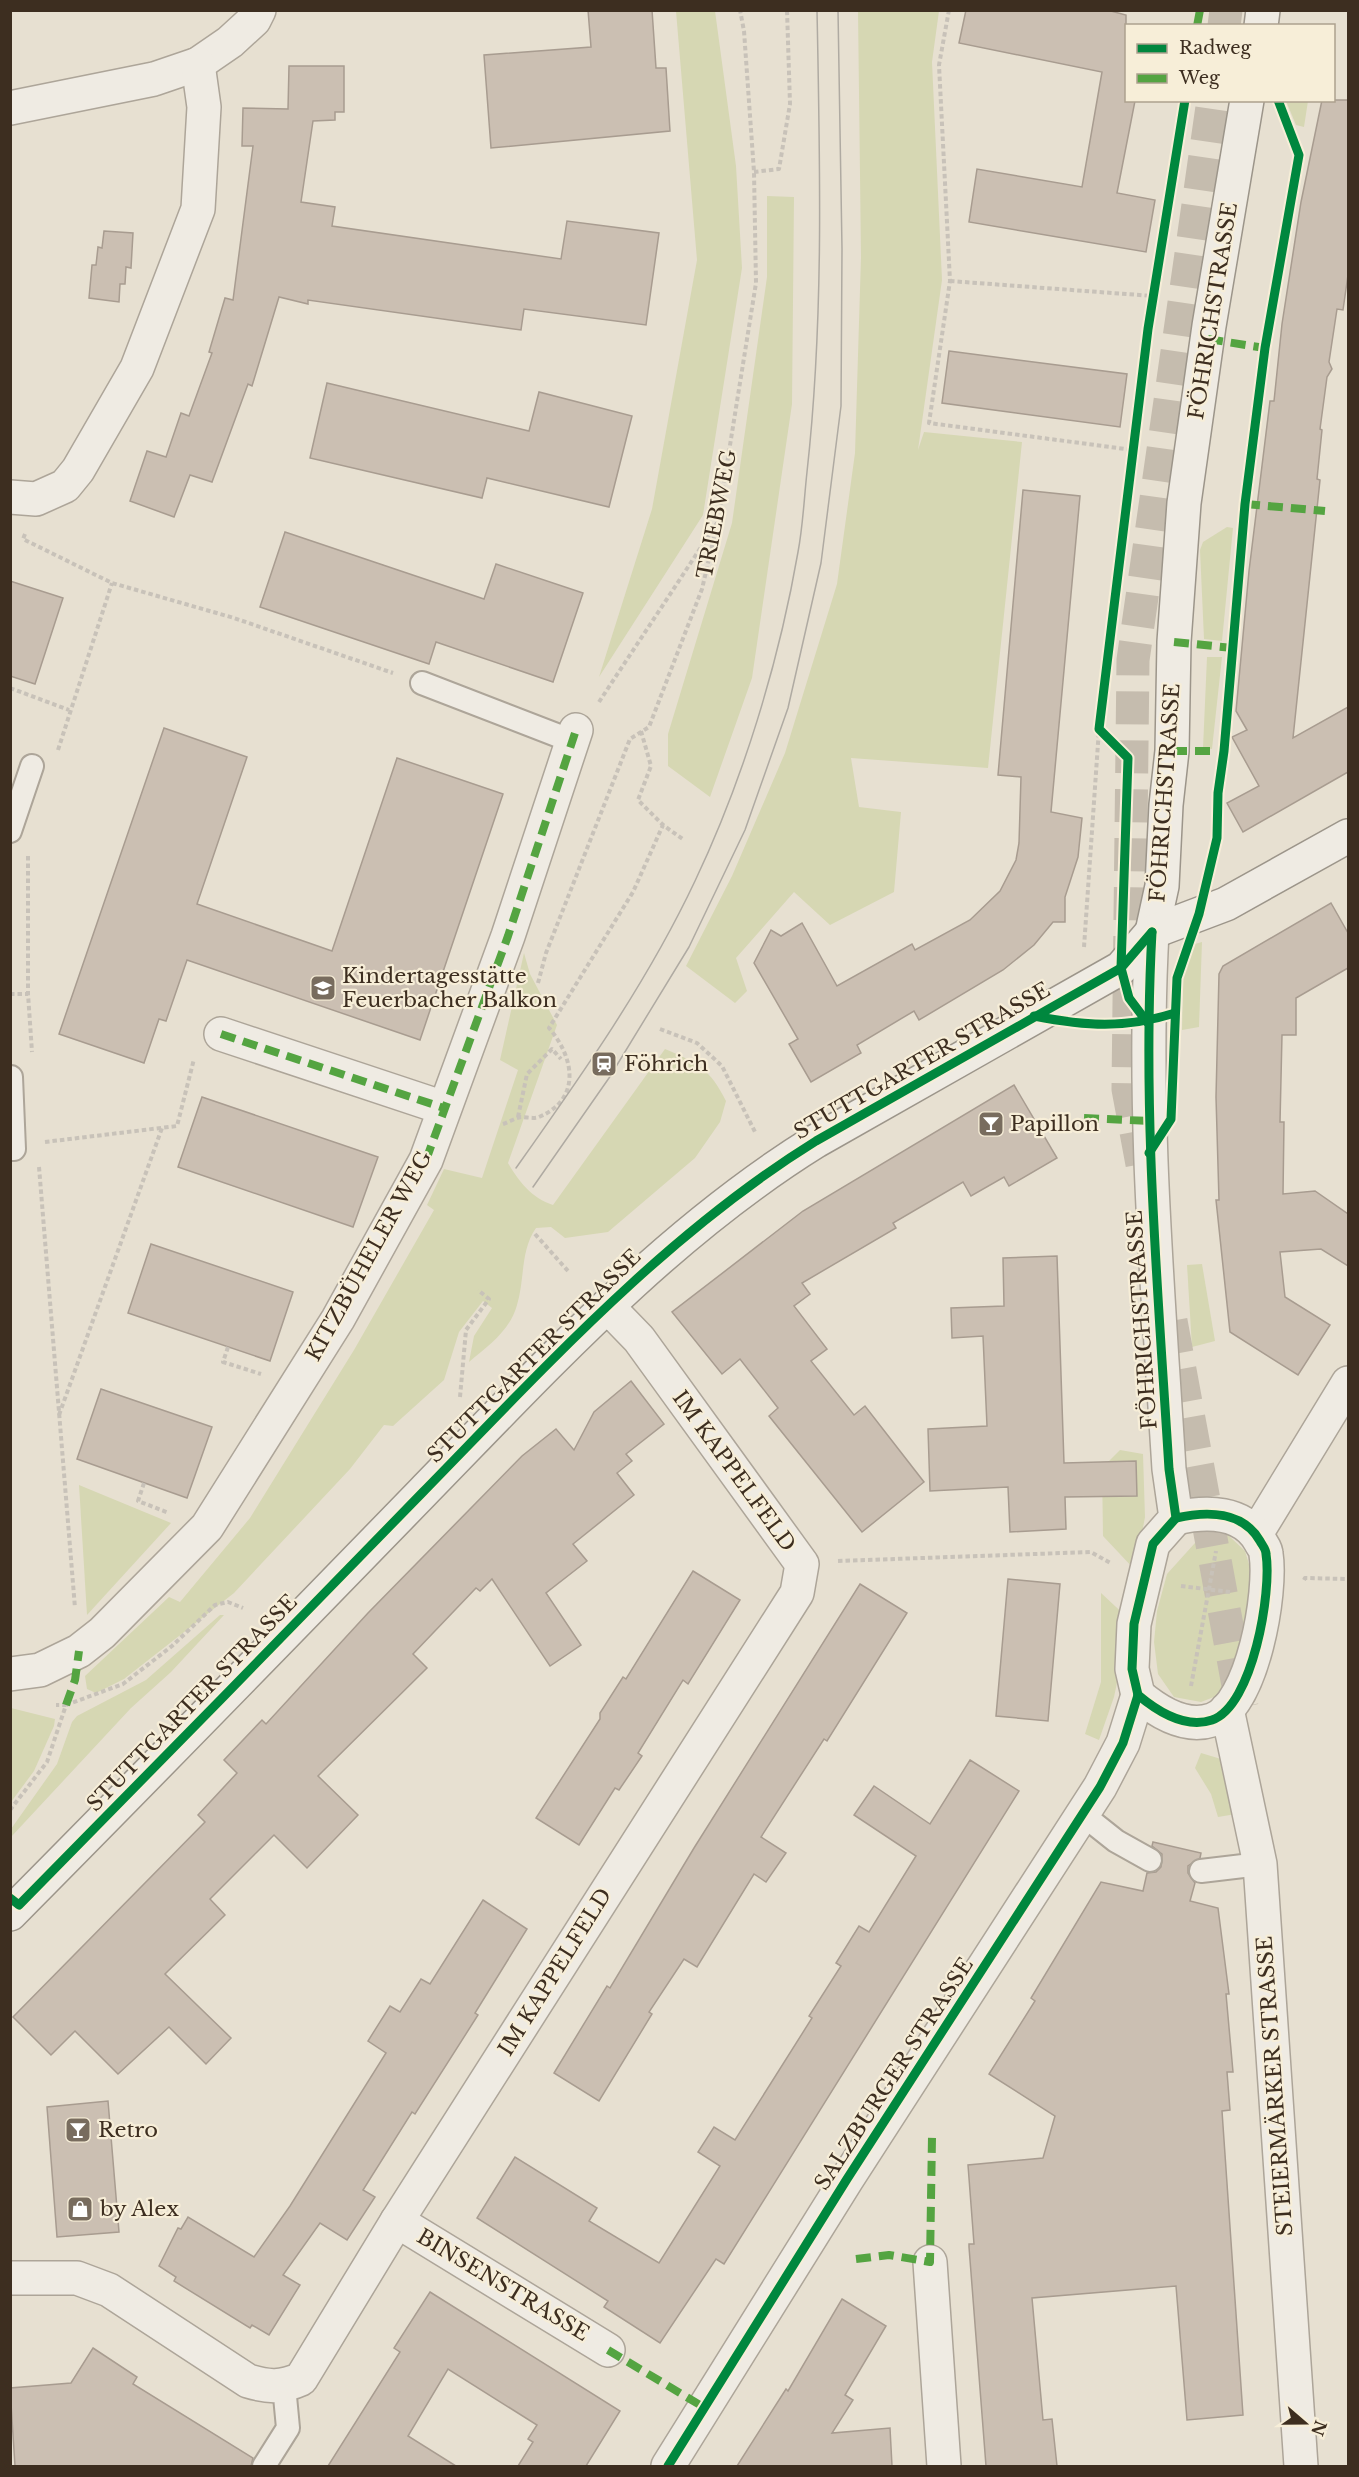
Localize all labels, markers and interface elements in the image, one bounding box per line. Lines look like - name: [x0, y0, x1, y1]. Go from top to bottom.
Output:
- legend: [1125, 24, 1335, 102]
- text: Radweg: [1179, 37, 1252, 59]
- text: Weg: [1178, 67, 1220, 89]
- street label: FÖHRICHSTRASSE: [1183, 200, 1243, 422]
- street label: TRIEBWEG: [692, 447, 742, 581]
- street label: FÖHRICHSTRASSE: [1144, 682, 1186, 904]
- place label: Kindertagesstätte Feuerbacher Balkon: [342, 963, 557, 1013]
- school or university icon: Kindertagesstätte Feuerbacher Balkon: [308, 973, 338, 1003]
- street label: STUTTGARTER STRASSE: [789, 977, 1055, 1145]
- station icon: Föhrich: [589, 1049, 619, 1079]
- place label: Föhrich: [624, 1051, 708, 1077]
- bar icon: Papillon: [976, 1109, 1006, 1139]
- place label: Papillon: [1010, 1111, 1099, 1137]
- street label: KITZBÜHELER WEG: [300, 1146, 438, 1366]
- street label: FÖHRICHSTRASSE: [1121, 1209, 1163, 1431]
- street label: STUTTGARTER STRASSE: [422, 1244, 646, 1468]
- street label: IM KAPPELFELD: [667, 1385, 801, 1557]
- street label: STUTTGARTER STRASSE: [81, 1589, 303, 1817]
- street label: IM KAPPELFELD: [493, 1883, 617, 2061]
- street label: STEIERMÄRKER STRASSE: [1252, 1935, 1298, 2237]
- street label: SALZBURGER STRASSE: [809, 1953, 979, 2195]
- bar icon: Retro: [63, 2115, 93, 2145]
- place label: Retro: [98, 2117, 158, 2143]
- shop icon: by Alex: [65, 2194, 95, 2224]
- place label: by Alex: [99, 2196, 179, 2222]
- street label: BINSENSTRASSE: [412, 2223, 594, 2347]
- north arrow: [1275, 2393, 1335, 2453]
- text: N: [1307, 2418, 1331, 2439]

